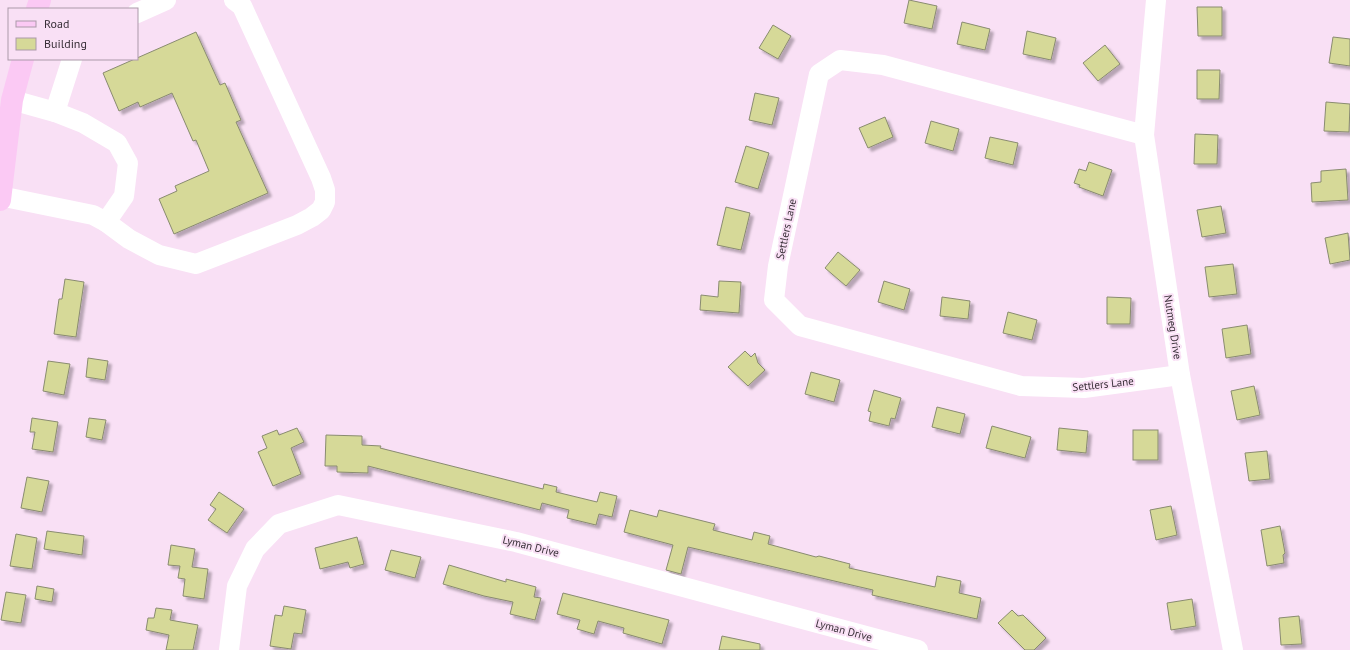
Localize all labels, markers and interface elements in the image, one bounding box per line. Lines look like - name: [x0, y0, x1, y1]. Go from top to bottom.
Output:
- legend: [8, 8, 138, 60]
- text: Road: [44, 16, 69, 31]
- text: Building: [44, 36, 87, 51]
- street label: Settlers Lane: [773, 197, 799, 261]
- street label: Nutmeg Drive: [1161, 294, 1185, 361]
- street label: Settlers Lane: [1072, 374, 1135, 394]
- street label: Lyman Drive: [501, 532, 561, 560]
- street label: Lyman Drive: [814, 616, 874, 644]

